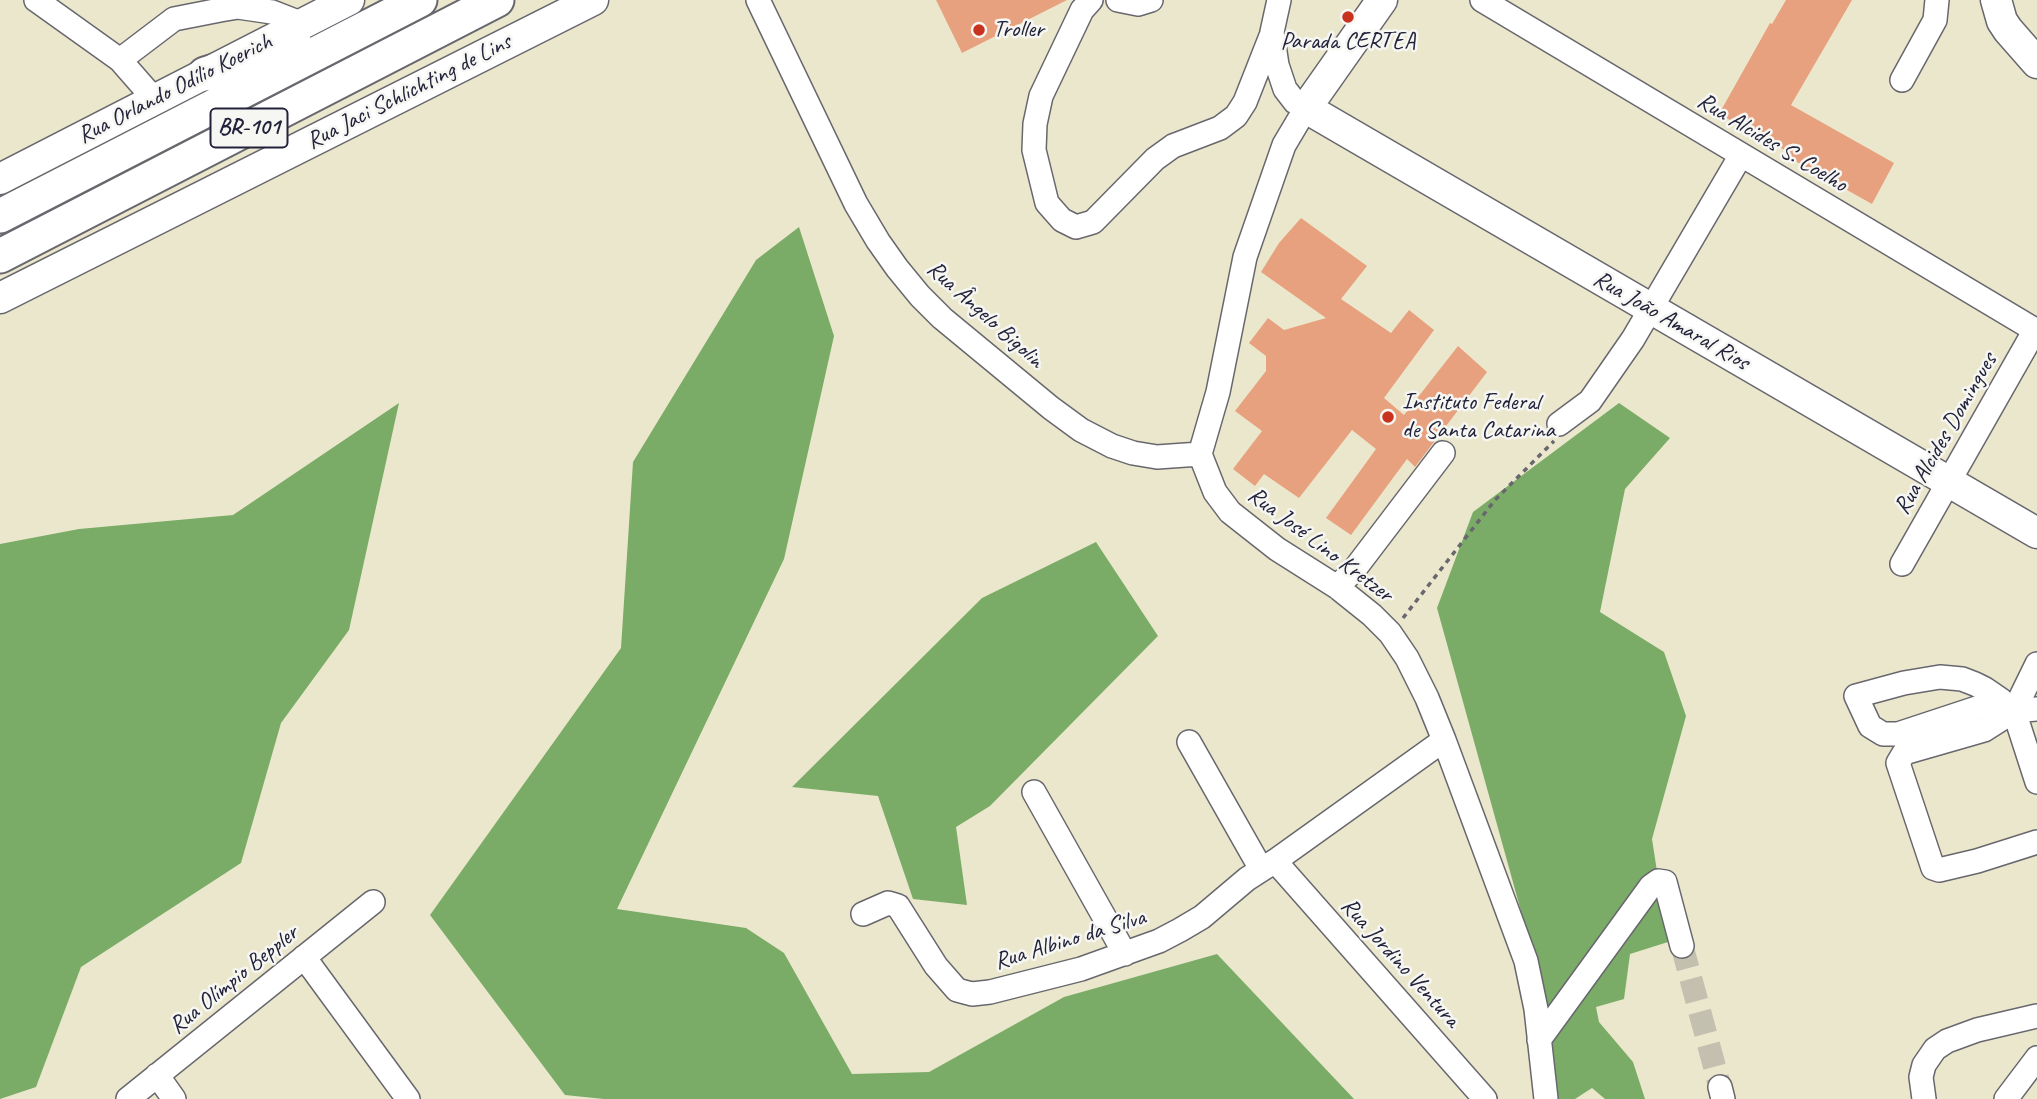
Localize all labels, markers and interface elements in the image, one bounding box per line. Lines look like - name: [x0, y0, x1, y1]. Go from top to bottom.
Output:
- marker: Parada CERTEA: [1340, 9, 1356, 25]
- place label: Troller: [993, 16, 1044, 44]
- marker: Troller: [971, 22, 987, 38]
- street label: Rua Orlando Odílio Koerich: [73, 28, 277, 150]
- street label: Rua Jaci Schlichting de Lins: [302, 28, 516, 156]
- place label: Parada CERTEA: [1280, 28, 1416, 56]
- street label: Rua Alcides S. Coelho: [1692, 87, 1852, 199]
- road number: BR-101: [210, 108, 288, 148]
- street label: Rua Ângelo Bigolin: [921, 255, 1049, 375]
- street label: Rua João Amaral Rios: [1588, 265, 1754, 377]
- street label: Rua Alcides Domingues: [1888, 348, 2004, 520]
- place label: Instituto Federal de Santa Catarina: [1402, 389, 1555, 445]
- marker: Instituto Federal de Santa Catarina: [1380, 409, 1396, 425]
- street label: Rua José Lino Kretzer: [1242, 481, 1398, 609]
- street label: Rua Jordino Ventura: [1334, 892, 1466, 1034]
- street label: Rua Albino da Silva: [991, 903, 1149, 977]
- street label: Rua Olímpio Beppler: [164, 919, 304, 1041]

